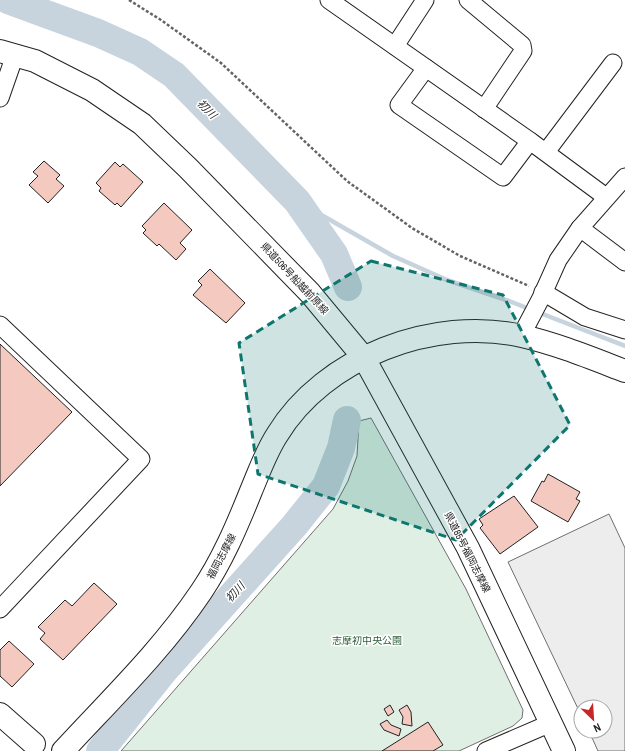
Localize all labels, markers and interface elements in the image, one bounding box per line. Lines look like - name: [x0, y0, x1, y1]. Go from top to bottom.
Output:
- water label: 初川: [194, 96, 220, 122]
- street label: 県道506号船越前原線: [258, 240, 331, 317]
- street label: 県道85号福岡志摩線: [442, 510, 494, 595]
- street label: 福岡志摩線: [204, 531, 239, 581]
- water label: 初川: [222, 578, 248, 605]
- park label: 志摩初中央公園: [332, 634, 402, 647]
- north arrow: [573, 699, 613, 739]
- text: N: [591, 720, 603, 736]

